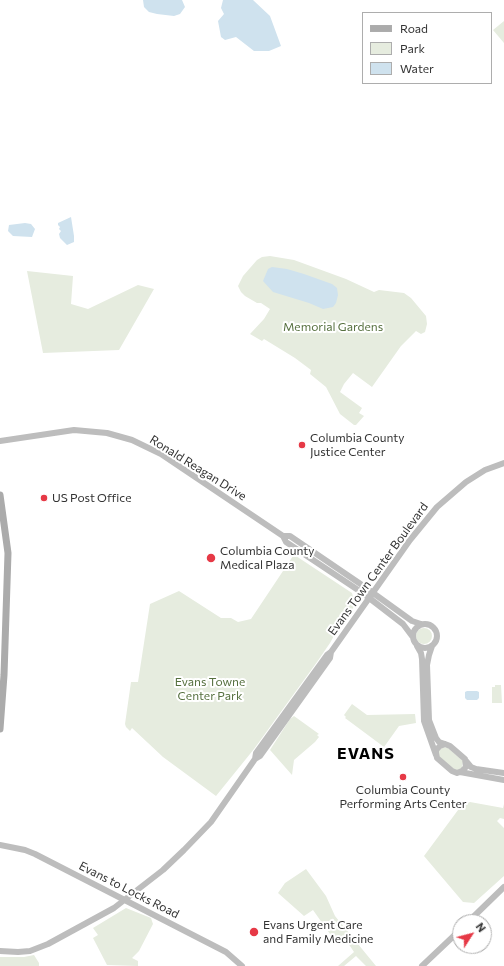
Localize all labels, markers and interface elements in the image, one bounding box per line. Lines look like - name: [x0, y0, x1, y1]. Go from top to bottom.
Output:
- legend: [362, 12, 492, 84]
- text: Road: [400, 21, 428, 35]
- text: Park: [400, 41, 425, 55]
- text: Water: [400, 61, 434, 75]
- park label: Memorial Gardens: [283, 320, 383, 334]
- place label: Columbia County Justice Center: [310, 431, 404, 459]
- street label: Ronald Reagan Drive: [147, 432, 249, 504]
- marker: Columbia County Justice Center: [297, 440, 307, 450]
- place label: US Post Office: [52, 491, 131, 505]
- marker: US Post Office: [39, 493, 49, 503]
- street label: Evans Town Center Boulevard: [325, 500, 431, 638]
- place label: Columbia County Medical Plaza: [220, 544, 314, 572]
- marker: Columbia County Medical Plaza: [205, 552, 217, 564]
- park label: Evans Towne Center Park: [175, 675, 245, 703]
- district label: EVANS: [337, 744, 395, 764]
- marker: Columbia County Performing Arts Center: [398, 772, 408, 782]
- place label: Columbia County Performing Arts Center: [339, 783, 467, 811]
- street label: Evans to Locks Road: [77, 859, 181, 921]
- north arrow: [452, 914, 492, 954]
- place label: Evans Urgent Care and Family Medicine: [263, 918, 373, 946]
- text: N: [474, 920, 489, 934]
- marker: Evans Urgent Care and Family Medicine: [248, 926, 260, 938]

